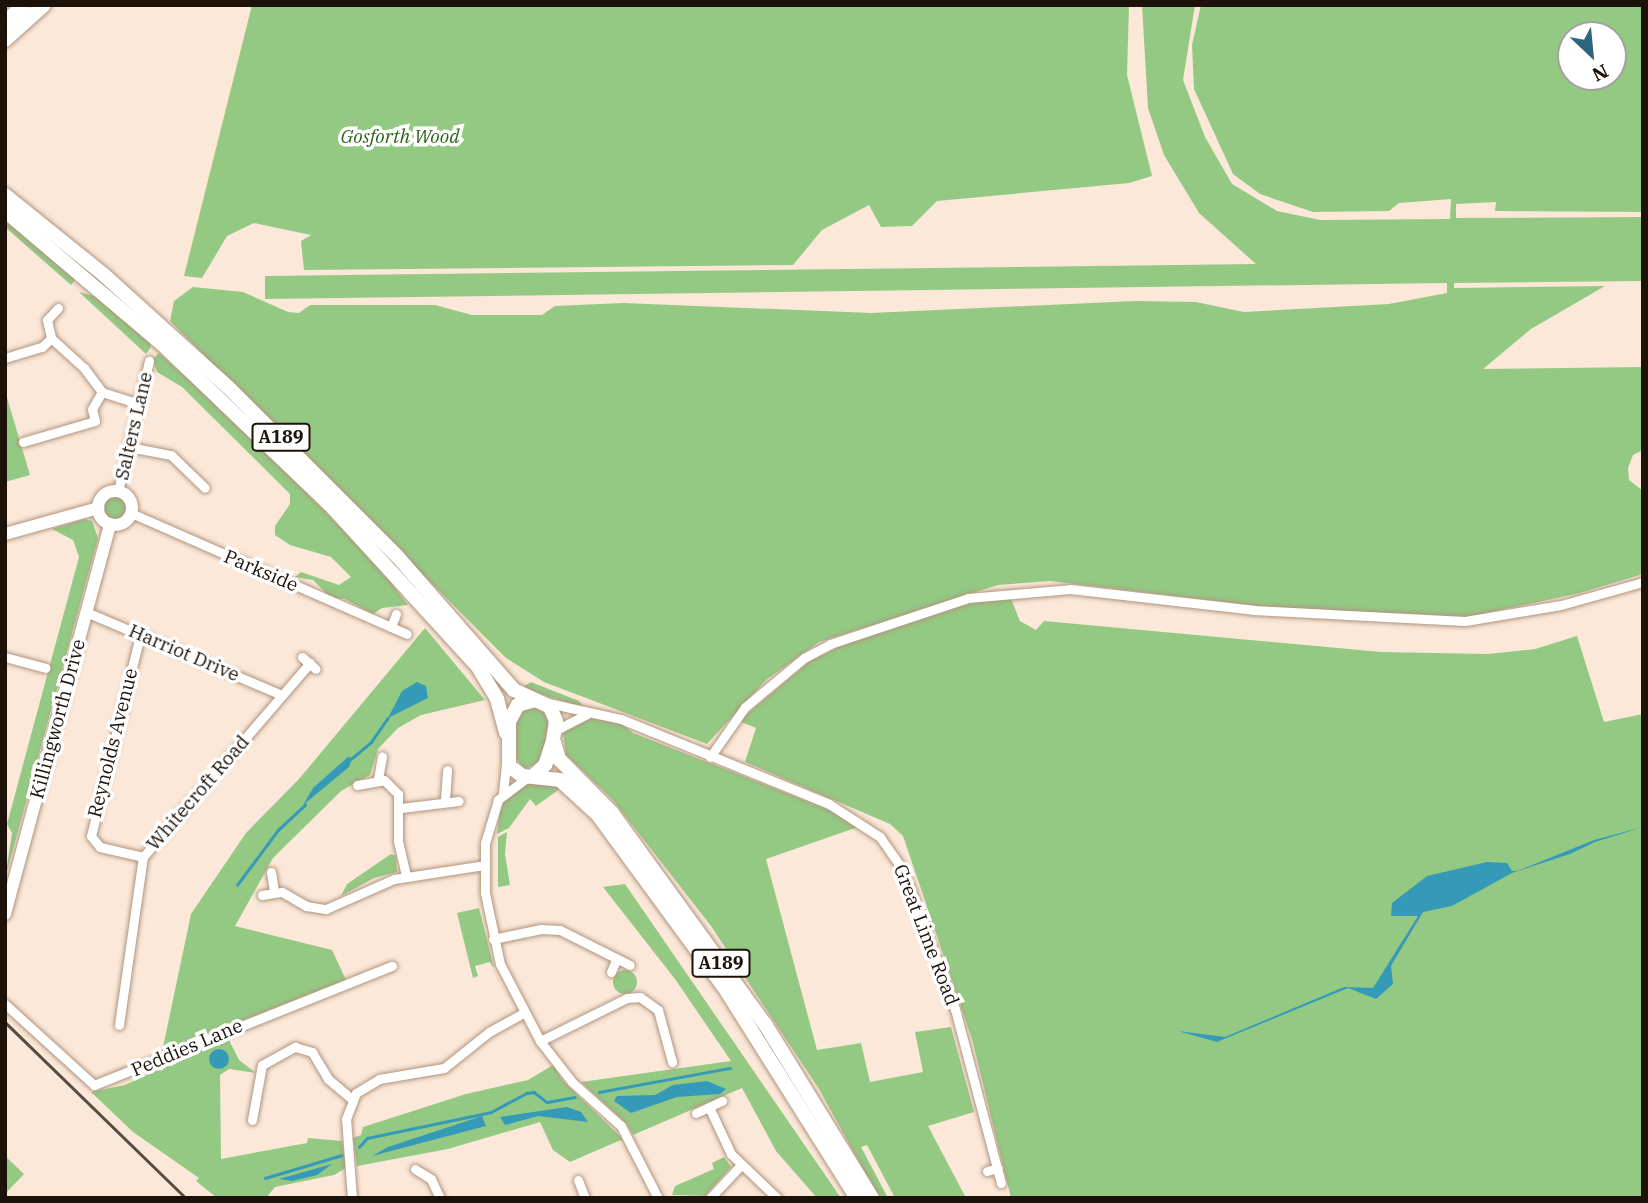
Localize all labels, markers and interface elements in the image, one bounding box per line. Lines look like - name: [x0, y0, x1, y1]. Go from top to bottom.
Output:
- north arrow: [1557, 21, 1627, 91]
- text: N: [1588, 59, 1612, 87]
- park label: Gosforth Wood: [340, 126, 460, 148]
- street label: Salters Lane: [110, 370, 158, 482]
- road number: A189: [251, 422, 311, 452]
- street label: Parkside: [220, 545, 302, 597]
- street label: Harriot Drive: [125, 619, 243, 687]
- street label: Killingworth Drive: [26, 637, 90, 801]
- street label: Reynolds Avenue: [83, 666, 143, 820]
- street label: Whitecroft Road: [142, 731, 254, 855]
- street label: Great Lime Road: [889, 861, 963, 1009]
- road number: A189: [691, 948, 751, 978]
- street label: Peddies Lane: [128, 1014, 246, 1082]

